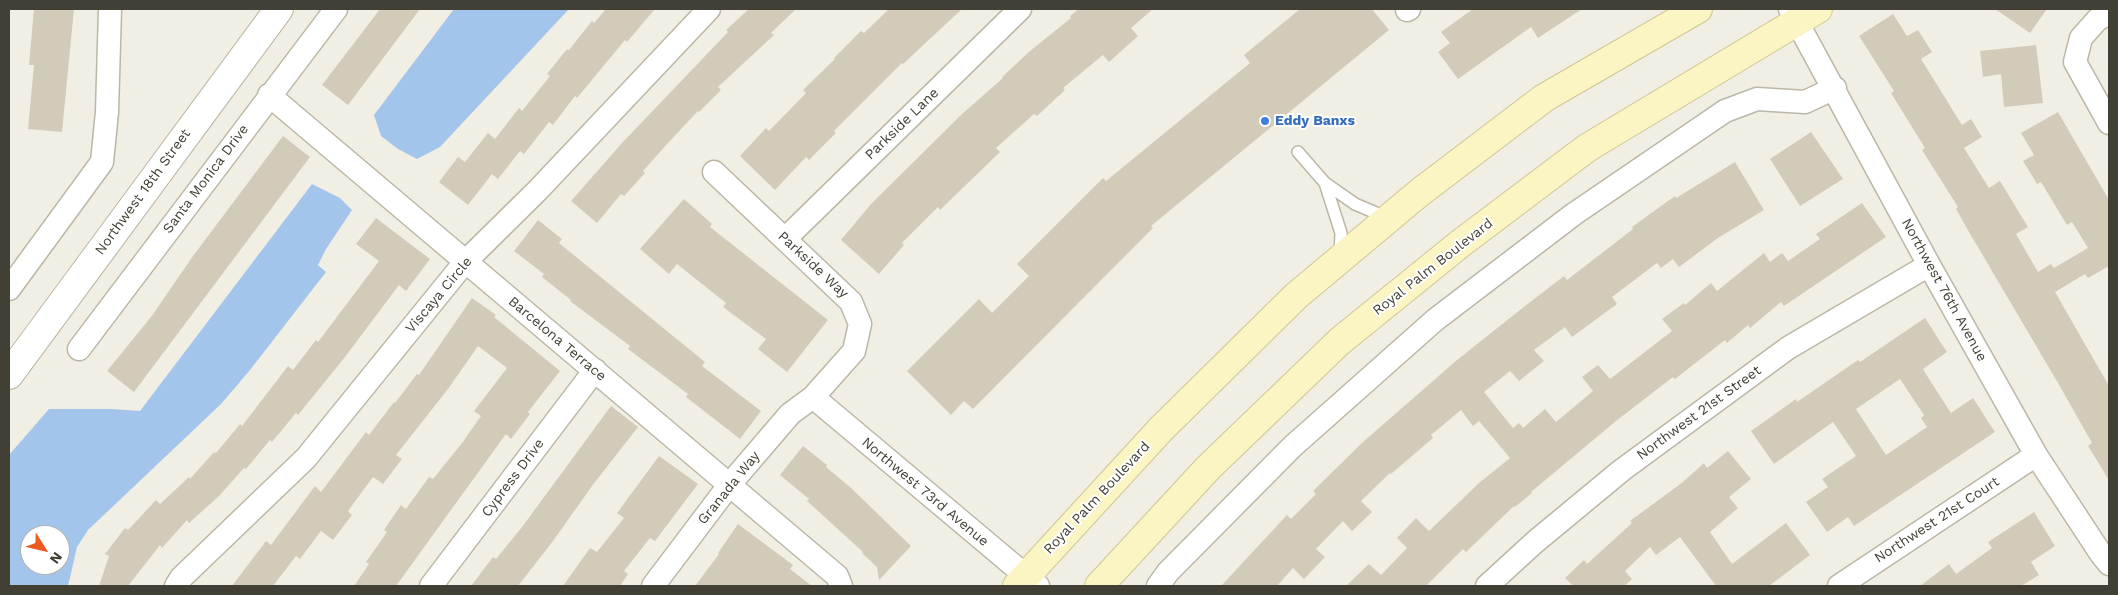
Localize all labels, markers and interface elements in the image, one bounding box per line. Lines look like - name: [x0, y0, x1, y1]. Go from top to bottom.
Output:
- street label: Parkside Lane: [862, 85, 942, 163]
- place label: Eddy Banxs: [1275, 113, 1355, 129]
- marker: Eddy Banxs: [1259, 115, 1271, 127]
- street label: Santa Monica Drive: [160, 121, 252, 237]
- street label: Northwest 18th Street: [92, 126, 194, 258]
- street label: Royal Palm Boulevard: [1370, 215, 1496, 319]
- street label: Northwest 76th Avenue: [1898, 216, 1990, 364]
- street label: Parkside Way: [774, 228, 852, 302]
- street label: Viscaya Circle: [402, 253, 476, 337]
- street label: Barcelona Terrace: [505, 293, 609, 385]
- street label: Northwest 21st Street: [1634, 362, 1764, 464]
- street label: Northwest 73rd Avenue: [858, 434, 992, 550]
- street label: Cypress Drive: [478, 436, 548, 520]
- street label: Royal Palm Boulevard: [1040, 438, 1154, 558]
- street label: Granada Way: [694, 448, 764, 528]
- street label: Northwest 21st Court: [1871, 473, 2003, 567]
- north arrow: [20, 525, 70, 575]
- text: N: [47, 549, 66, 567]

